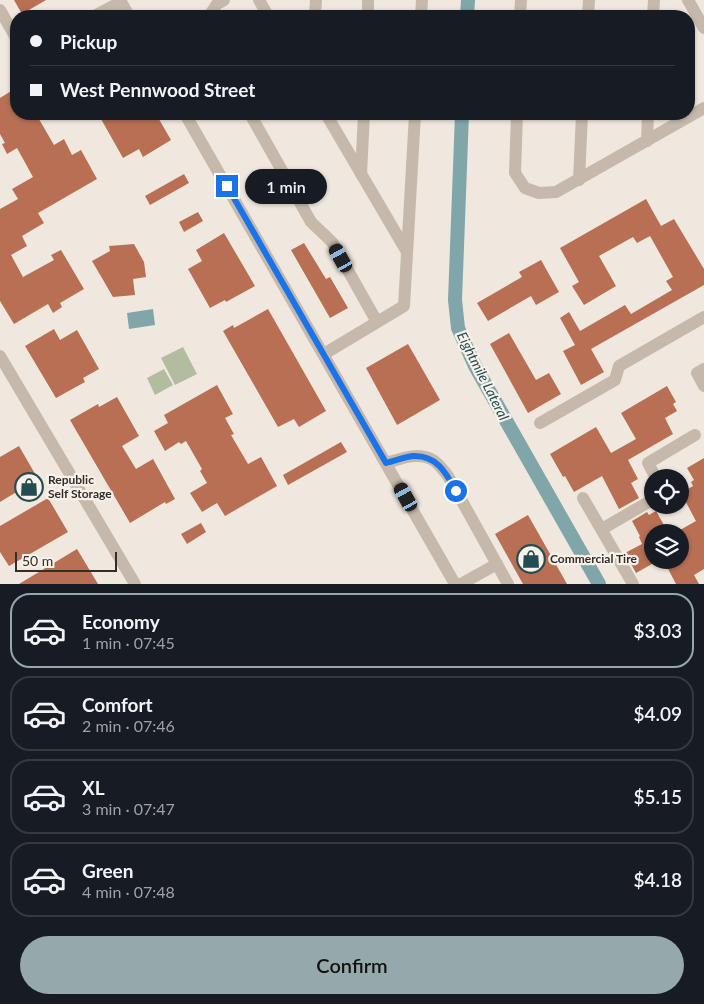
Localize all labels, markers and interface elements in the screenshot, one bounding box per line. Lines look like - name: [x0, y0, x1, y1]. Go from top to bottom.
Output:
- text: Pickup: [60, 30, 117, 53]
- text: West Pennwood Street: [60, 78, 255, 101]
- callout: 1 min: [244, 168, 327, 204]
- route end: [216, 175, 238, 197]
- text: 1 min: [266, 177, 306, 196]
- car: [327, 241, 354, 275]
- water label: Eightmile Lateral: [454, 329, 513, 423]
- map controls: [644, 469, 689, 569]
- button: locate: [644, 469, 689, 514]
- shop icon: Republic Self Storage: [14, 472, 44, 502]
- place label: Republic Self Storage: [48, 472, 112, 501]
- car: [392, 480, 419, 514]
- route start: [445, 480, 467, 502]
- button: layers: [644, 524, 689, 569]
- shop icon: Commercial Tire: [516, 544, 546, 574]
- scale bar: [15, 549, 118, 572]
- place label: Commercial Tire: [550, 551, 637, 566]
- text: 50 m: [22, 552, 53, 569]
- icon: car: [22, 608, 67, 653]
- text: Economy: [82, 610, 160, 633]
- text: $3.03: [633, 619, 682, 642]
- text: 1 min · 07:45: [82, 633, 175, 652]
- icon: car: [22, 691, 67, 736]
- text: Comfort: [82, 693, 153, 716]
- text: $4.09: [633, 702, 682, 725]
- text: 2 min · 07:46: [82, 716, 175, 735]
- icon: car: [22, 774, 67, 819]
- text: XL: [82, 776, 105, 799]
- text: $5.15: [633, 785, 682, 808]
- text: 3 min · 07:47: [82, 799, 175, 818]
- icon: car: [22, 857, 67, 902]
- text: Green: [82, 859, 133, 882]
- text: $4.18: [633, 868, 682, 891]
- text: 4 min · 07:48: [82, 882, 175, 901]
- button: Confirm: [20, 936, 684, 994]

